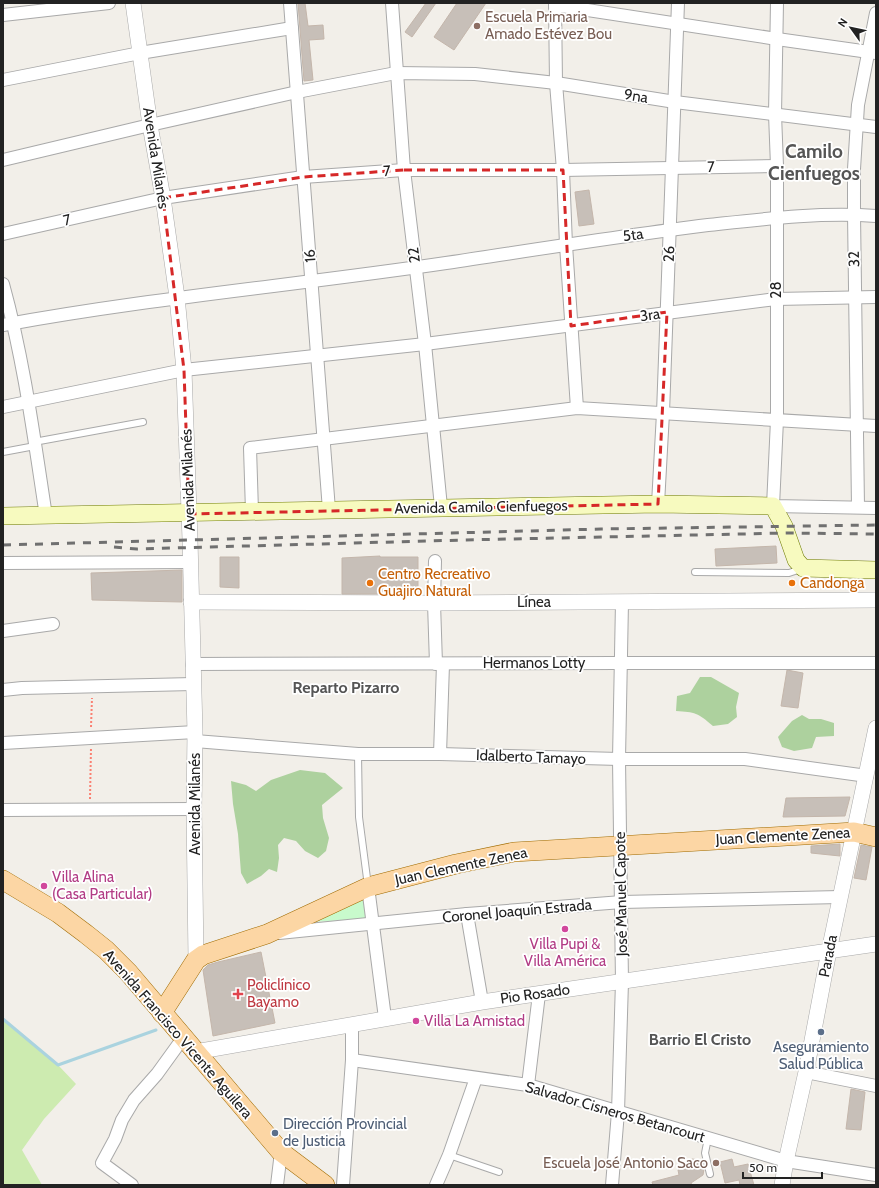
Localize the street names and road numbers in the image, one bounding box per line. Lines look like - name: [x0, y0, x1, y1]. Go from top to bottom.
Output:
- street label: 9na: [623, 85, 650, 107]
- street label: Avenida Milanés: [139, 106, 173, 210]
- street label: 7: [707, 158, 715, 176]
- street label: 7: [383, 162, 392, 180]
- street label: 7: [61, 210, 73, 230]
- street label: 5ta: [622, 225, 645, 245]
- street label: 26: [660, 245, 678, 263]
- street label: 22: [404, 246, 424, 264]
- street label: 16: [301, 249, 319, 263]
- street label: 32: [845, 251, 863, 267]
- street label: 28: [767, 282, 785, 298]
- street label: 3ra: [639, 305, 662, 325]
- street label: Avenida Milanés: [177, 429, 199, 531]
- street label: Avenida Camilo Cienfuegos: [394, 496, 568, 518]
- street label: Línea: [517, 593, 552, 611]
- street label: Hermanos Lotty: [483, 654, 586, 672]
- street label: Idalberto Tamayo: [476, 746, 586, 768]
- street label: Avenida Milanés: [186, 753, 204, 855]
- street label: Juan Clemente Zenea: [714, 823, 852, 849]
- street label: José Manuel Capote: [611, 831, 631, 958]
- street label: Juan Clemente Zenea: [392, 843, 530, 889]
- street label: Coronel Joaquín Estrada: [441, 895, 593, 927]
- street label: Parada: [815, 932, 841, 979]
- street label: Avenida Francisco Vicente Aguilera: [100, 946, 257, 1123]
- street label: Pio Rosado: [499, 980, 571, 1008]
- street label: Salvador Cisneros Betancourt: [523, 1078, 707, 1146]

